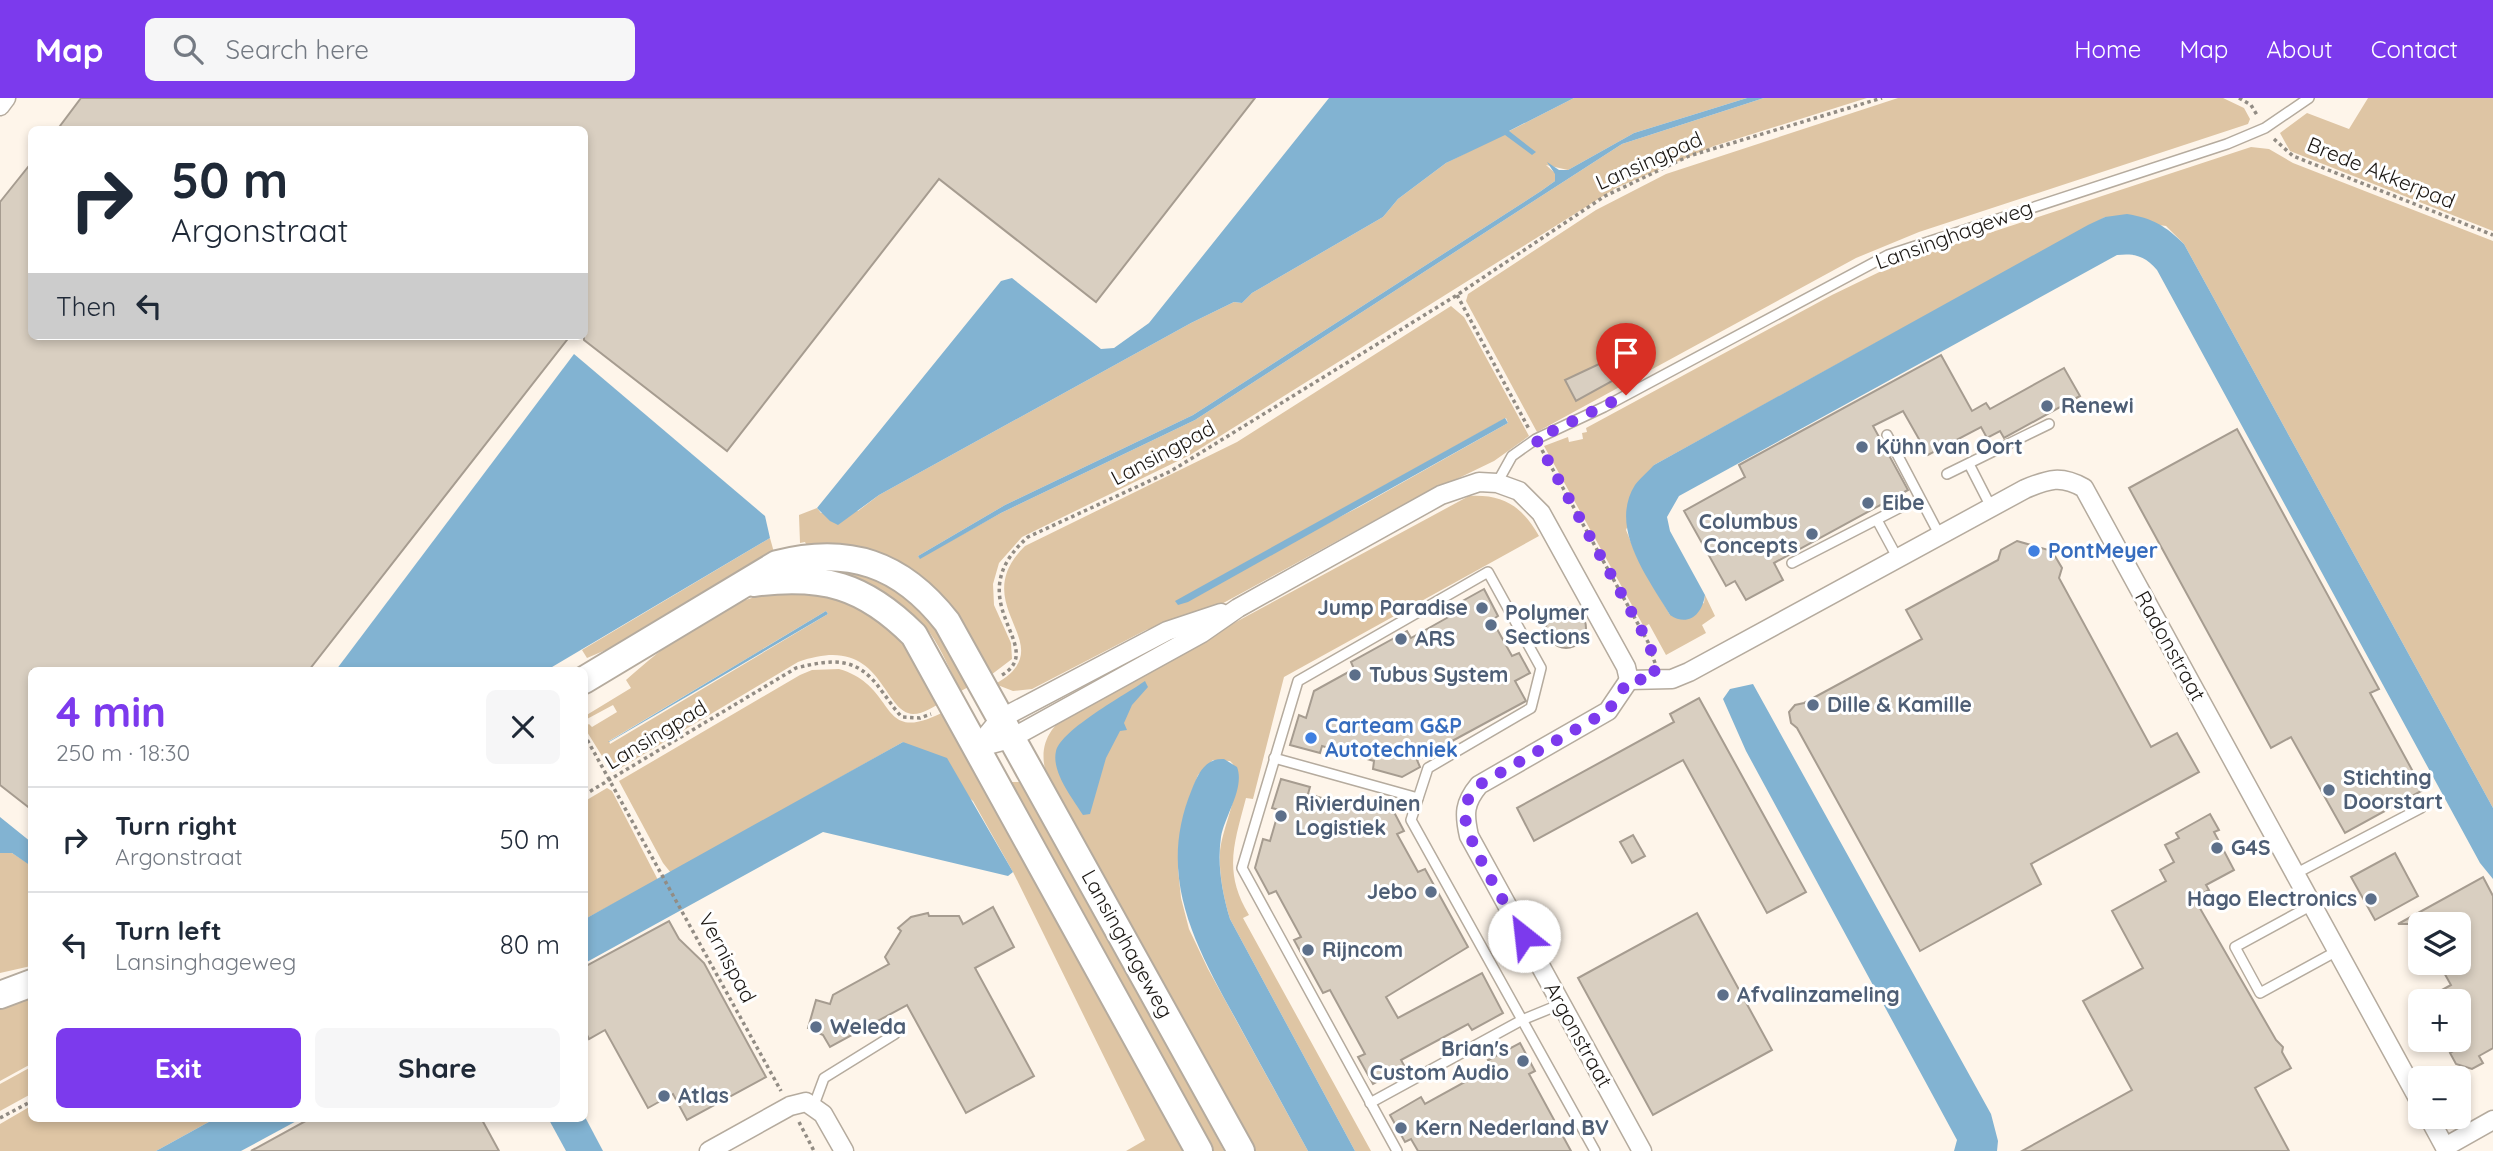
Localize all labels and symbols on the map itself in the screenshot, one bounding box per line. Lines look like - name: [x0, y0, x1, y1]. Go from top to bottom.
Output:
- street label: Lansingpad: [1591, 125, 1706, 195]
- street label: Brede Akkerpad: [2304, 131, 2459, 214]
- street label: Lansinghageweg: [1871, 194, 2036, 275]
- pin: [1596, 323, 1656, 395]
- place label: Renewi: [2061, 392, 2134, 418]
- marker: Renewi: [2039, 398, 2055, 414]
- street label: Lansingpad: [1106, 414, 1219, 490]
- place label: Kühn van Oort: [1876, 433, 2023, 459]
- marker: Kühn van Oort: [1854, 439, 1870, 455]
- place label: Eibe: [1882, 489, 1925, 515]
- marker: Eibe: [1860, 495, 1876, 511]
- place label: Columbus Concepts: [1699, 508, 1798, 558]
- marker: Columbus Concepts: [1804, 526, 1820, 542]
- place label: PontMeyer: [2048, 537, 2158, 563]
- marker: PontMeyer: [2026, 543, 2042, 559]
- street label: Radonstraat: [2130, 586, 2212, 705]
- place label: Jump Paradise: [1317, 594, 1468, 620]
- place label: Polymer Sections: [1505, 599, 1590, 649]
- marker: Jump Paradise: [1474, 600, 1490, 616]
- marker: Polymer Sections: [1483, 617, 1499, 633]
- place label: ARS: [1415, 625, 1455, 651]
- marker: ARS: [1393, 631, 1409, 647]
- place label: Tubus System: [1369, 661, 1508, 687]
- marker: Tubus System: [1347, 667, 1363, 683]
- place label: Dille & Kamille: [1827, 691, 1972, 717]
- street label: Lansingpad: [600, 694, 711, 775]
- marker: Dille & Kamille: [1805, 697, 1821, 713]
- place label: Carteam G&P Autotechniek: [1325, 712, 1462, 762]
- marker: Carteam G&P Autotechniek: [1303, 730, 1319, 746]
- place label: Stichting Doorstart: [2343, 764, 2443, 814]
- marker: Stichting Doorstart: [2321, 782, 2337, 798]
- place label: Rivierduinen Logistiek: [1295, 790, 1420, 840]
- marker: Rivierduinen Logistiek: [1273, 808, 1289, 824]
- place label: G4S: [2231, 834, 2271, 860]
- marker: G4S: [2209, 840, 2225, 856]
- street label: Lansinghageweg: [1076, 865, 1179, 1022]
- place label: Jebo: [1367, 878, 1417, 904]
- marker: Jebo: [1423, 884, 1439, 900]
- place label: Hago Electronics: [2187, 885, 2357, 911]
- marker: Hago Electronics: [2363, 891, 2379, 907]
- position arrow: [1487, 899, 1561, 973]
- street label: Vernispad: [693, 908, 762, 1007]
- place label: Rijncom: [1322, 936, 1403, 962]
- marker: Rijncom: [1300, 942, 1316, 958]
- street label: Argonstraat: [1539, 977, 1618, 1092]
- place label: Afvalinzameling: [1737, 981, 1900, 1007]
- marker: Afvalinzameling: [1715, 987, 1731, 1003]
- place label: Weleda: [830, 1013, 906, 1039]
- marker: Weleda: [808, 1019, 824, 1035]
- place label: Brian's Custom Audio: [1370, 1035, 1509, 1085]
- marker: Brian's Custom Audio: [1515, 1053, 1531, 1069]
- place label: Atlas: [678, 1082, 729, 1108]
- marker: Atlas: [656, 1088, 672, 1104]
- place label: Kern Nederland BV: [1415, 1114, 1609, 1140]
- marker: Kern Nederland BV: [1393, 1120, 1409, 1136]

